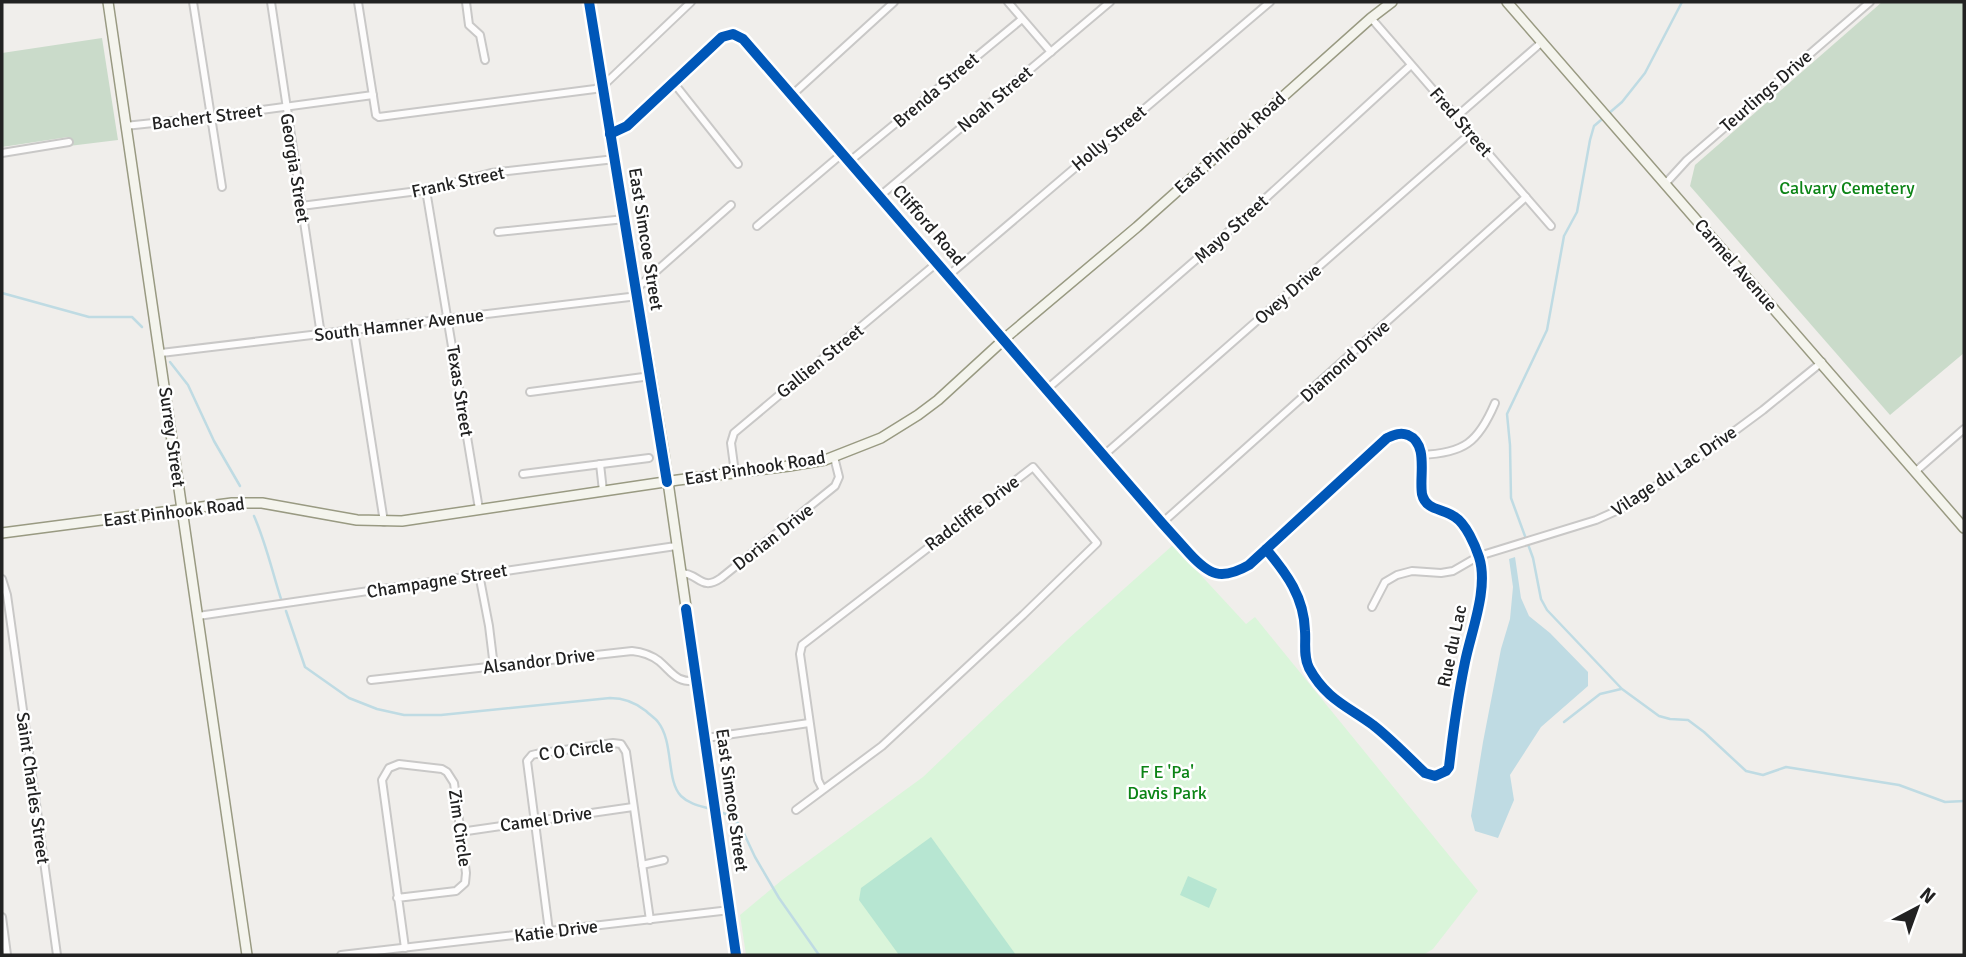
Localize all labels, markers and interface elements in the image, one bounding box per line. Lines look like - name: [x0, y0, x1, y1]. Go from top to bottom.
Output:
- street label: Teurlings Drive: [1716, 45, 1816, 137]
- street label: Brenda Street: [889, 48, 983, 132]
- street label: Noah Street: [953, 61, 1037, 137]
- street label: Fred Street: [1425, 83, 1497, 161]
- street label: East Pinhook Road: [1170, 87, 1290, 199]
- street label: Bachert Street: [150, 99, 264, 135]
- street label: Holly Street: [1067, 100, 1151, 176]
- street label: Georgia Street: [275, 112, 315, 224]
- street label: Frank Street: [410, 161, 506, 203]
- street label: East Simcoe Street: [624, 166, 668, 312]
- park label: Calvary Cemetery: [1779, 177, 1915, 199]
- street label: Clifford Road: [888, 180, 970, 270]
- street label: Mayo Street: [1190, 190, 1272, 268]
- street label: Carmel Avenue: [1690, 214, 1782, 316]
- street label: Ovey Drive: [1250, 259, 1326, 329]
- street label: South Hamner Avenue: [313, 304, 485, 346]
- street label: Diamond Drive: [1296, 315, 1394, 407]
- street label: Gallien Street: [772, 319, 868, 403]
- street label: Texas Street: [442, 344, 478, 438]
- street label: Surrey Street: [154, 386, 190, 488]
- street label: Vilage du Lac Drive: [1607, 421, 1741, 521]
- street label: East Pinhook Road: [683, 446, 827, 490]
- street label: Radcliffe Drive: [921, 470, 1023, 556]
- street label: East Pinhook Road: [102, 492, 246, 532]
- street label: Dorian Drive: [728, 499, 818, 575]
- street label: Champagne Street: [365, 559, 509, 603]
- street label: Rue du Lac: [1433, 603, 1471, 689]
- street label: Alsandor Drive: [482, 643, 596, 679]
- street label: Saint Charles Street: [11, 711, 55, 865]
- street label: East Simcoe Street: [711, 727, 753, 873]
- street label: C O Circle: [537, 734, 615, 766]
- park label: F E 'Pa' Davis Park: [1127, 761, 1207, 804]
- street label: Zim Circle: [444, 788, 476, 868]
- street label: Camel Drive: [499, 802, 593, 836]
- north arrow: [1882, 873, 1952, 943]
- text: N: [1915, 883, 1940, 909]
- street label: Katie Drive: [513, 915, 599, 947]

